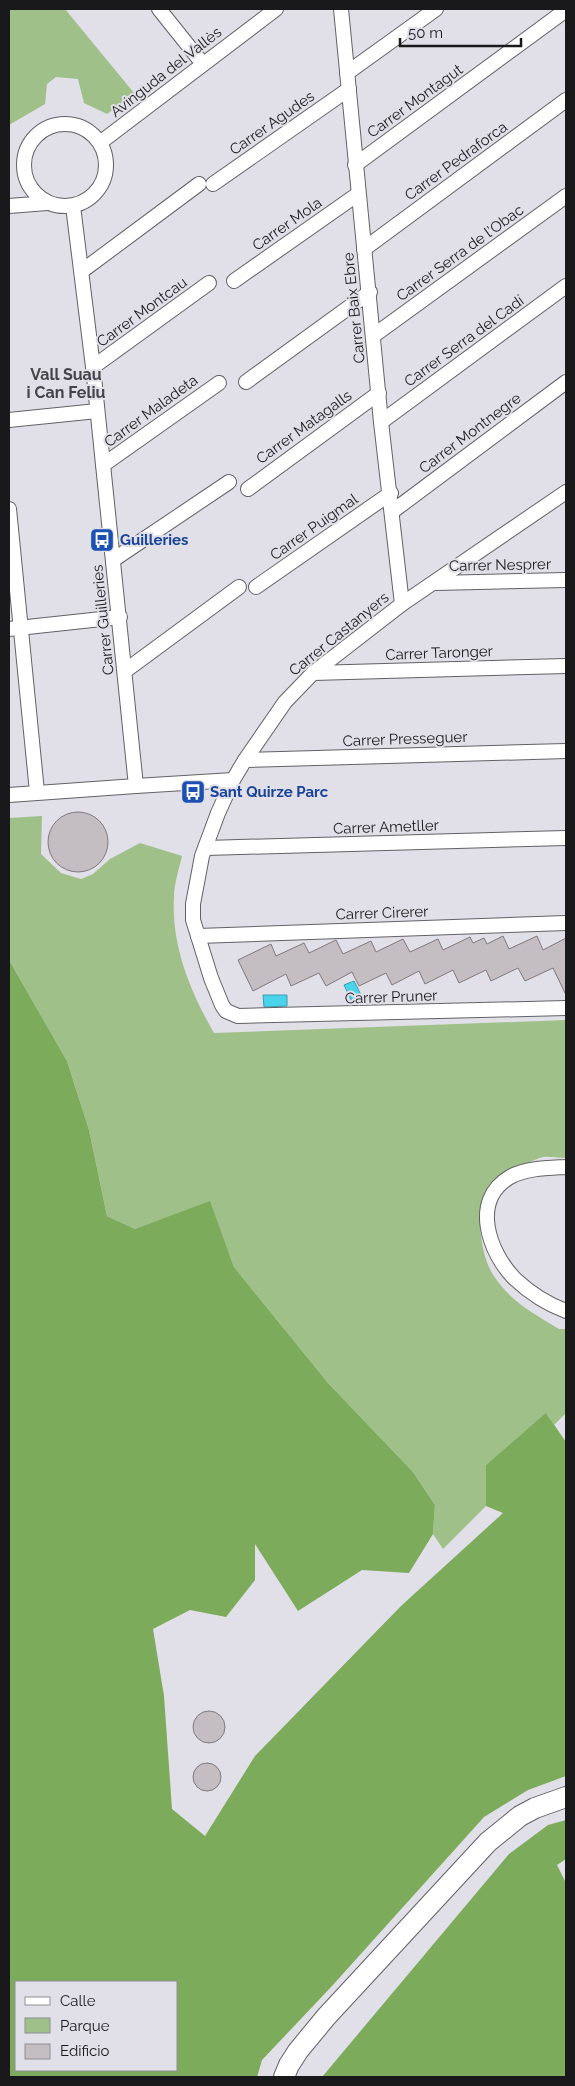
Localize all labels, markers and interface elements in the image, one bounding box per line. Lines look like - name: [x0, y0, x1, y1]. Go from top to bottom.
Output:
- scale bar: [400, 15, 521, 47]
- street label: Avinguda del Vallès: [107, 23, 225, 121]
- text: 50 m: [408, 24, 443, 42]
- street label: Carrer Montagut: [364, 60, 466, 142]
- street label: Carrer Agudes: [226, 87, 318, 159]
- street label: Carrer Pedraforca: [401, 118, 511, 204]
- street label: Carrer Mola: [249, 194, 325, 254]
- street label: Carrer Serra de l'Obac: [393, 201, 527, 305]
- street label: Carrer Baix Ebre: [339, 252, 369, 364]
- street label: Carrer Montcau: [93, 273, 191, 351]
- street label: Carrer Serra del Cadí: [401, 291, 528, 390]
- district label: Vall Suau i Can Feliu: [27, 365, 106, 402]
- street label: Carrer Maladeta: [101, 371, 201, 451]
- street label: Carrer Matagalls: [253, 386, 355, 468]
- street label: Carrer Montnegre: [416, 389, 525, 477]
- street label: Carrer Puigmal: [267, 490, 362, 564]
- bus stop icon: Guilleries: [89, 527, 115, 553]
- place label: Guilleries: [120, 531, 189, 549]
- street label: Carrer Nesprer: [449, 555, 552, 575]
- street label: Carrer Guilleries: [88, 564, 118, 676]
- street label: Carrer Castanyers: [286, 588, 392, 680]
- street label: Carrer Taronger: [385, 642, 494, 664]
- street label: Carrer Presseguer: [342, 728, 469, 750]
- bus stop icon: Sant Quirze Parc: [180, 779, 206, 805]
- place label: Sant Quirze Parc: [210, 783, 329, 801]
- street label: Carrer Ametller: [333, 816, 440, 838]
- street label: Carrer Cirerer: [335, 902, 429, 924]
- street label: Carrer Pruner: [344, 986, 438, 1008]
- legend: [15, 1981, 178, 2071]
- text: Calle: [60, 1992, 96, 2010]
- text: Parque: [60, 2017, 110, 2035]
- text: Edificio: [60, 2042, 110, 2060]

